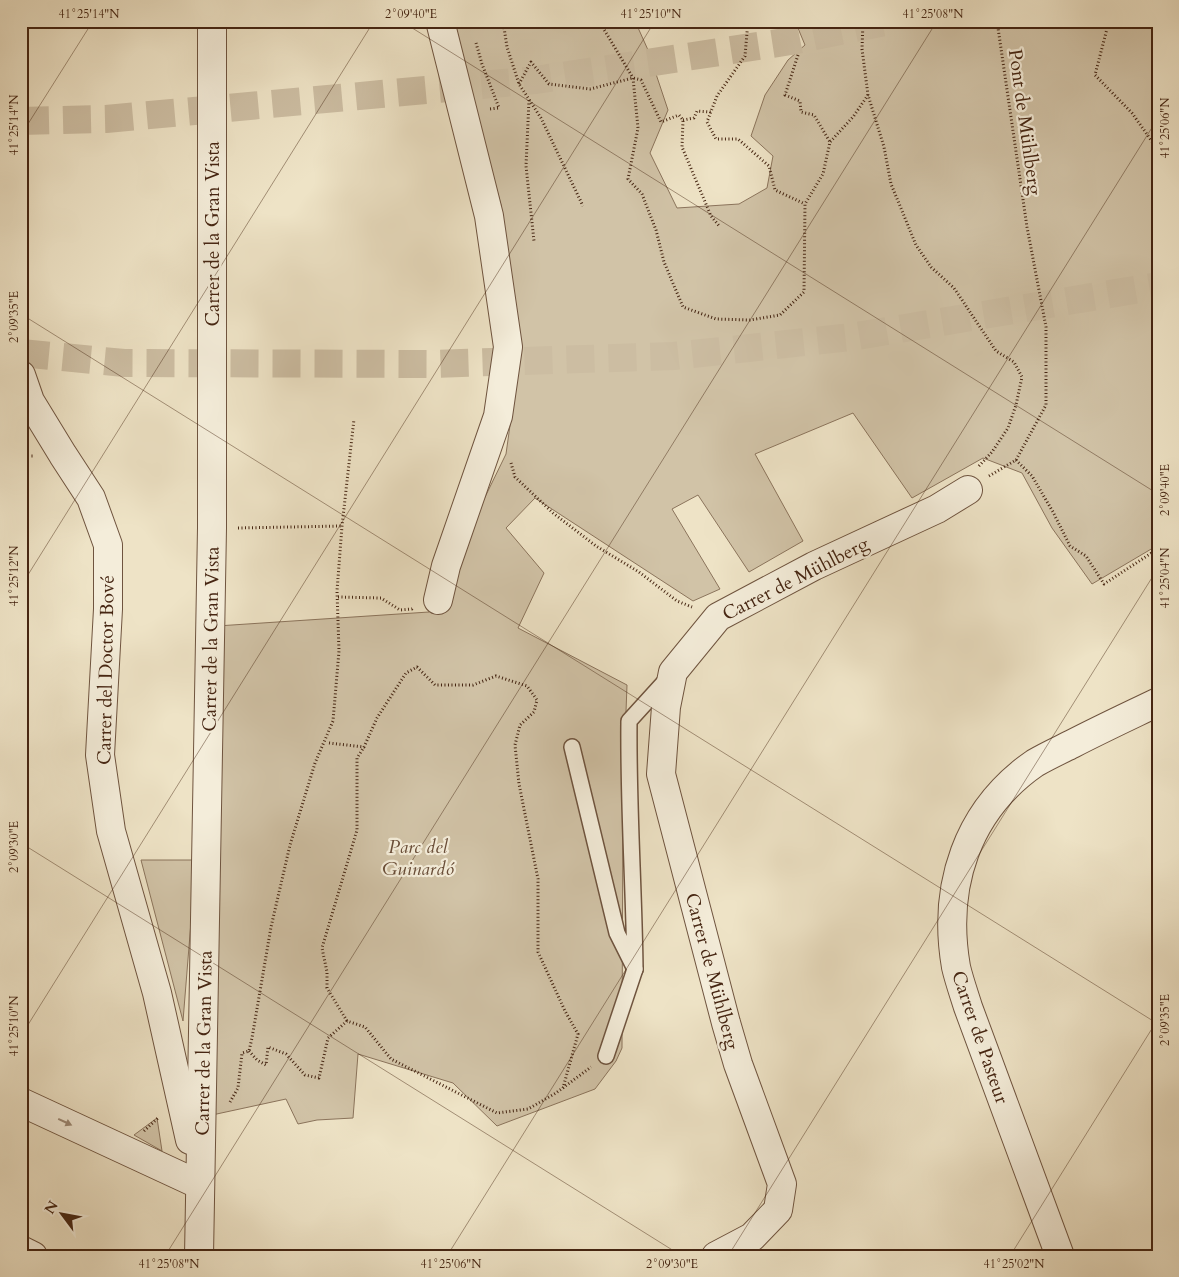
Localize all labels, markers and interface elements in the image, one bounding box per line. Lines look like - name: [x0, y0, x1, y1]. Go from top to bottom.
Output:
- text: 41°25'14"N: [59, 6, 120, 22]
- text: 2°09'40"E: [385, 6, 437, 22]
- text: 41°25'10"N: [621, 6, 682, 22]
- text: 41°25'08"N: [903, 6, 964, 22]
- street label: Pont de Mühlberg: [1002, 47, 1048, 197]
- text: 41°25'14"N: [6, 94, 22, 155]
- text: 41°25'06"N: [1157, 97, 1173, 158]
- street label: Carrer de la Gran Vista: [200, 141, 226, 327]
- text: 2°09'35"E: [6, 291, 22, 343]
- text: 2°09'40"E: [1157, 464, 1173, 516]
- street label: Carrer de Mühlberg: [718, 531, 873, 627]
- text: 41°25'12"N: [6, 545, 22, 606]
- street label: Carrer de la Gran Vista: [196, 546, 226, 732]
- text: 41°25'04"N: [1157, 547, 1173, 608]
- street label: Carrer del Doctor Bové: [91, 575, 121, 765]
- text: 2°09'30"E: [6, 821, 22, 873]
- park label: Parc del Guinardó: [382, 834, 455, 882]
- street label: Carrer de Mühlberg: [679, 890, 746, 1053]
- street label: Carrer de la Gran Vista: [189, 950, 219, 1136]
- street label: Carrer de Pasteur: [945, 967, 1015, 1107]
- text: 2°09'35"E: [1157, 994, 1173, 1046]
- text: 41°25'10"N: [6, 995, 22, 1056]
- one-way arrow: [58, 1118, 73, 1127]
- north arrow: [38, 1190, 88, 1240]
- text: N: [40, 1197, 63, 1218]
- text: 41°25'08"N: [139, 1256, 200, 1272]
- text: 41°25'06"N: [421, 1256, 482, 1272]
- text: 2°09'30"E: [646, 1256, 698, 1272]
- text: 41°25'02"N: [984, 1256, 1045, 1272]

